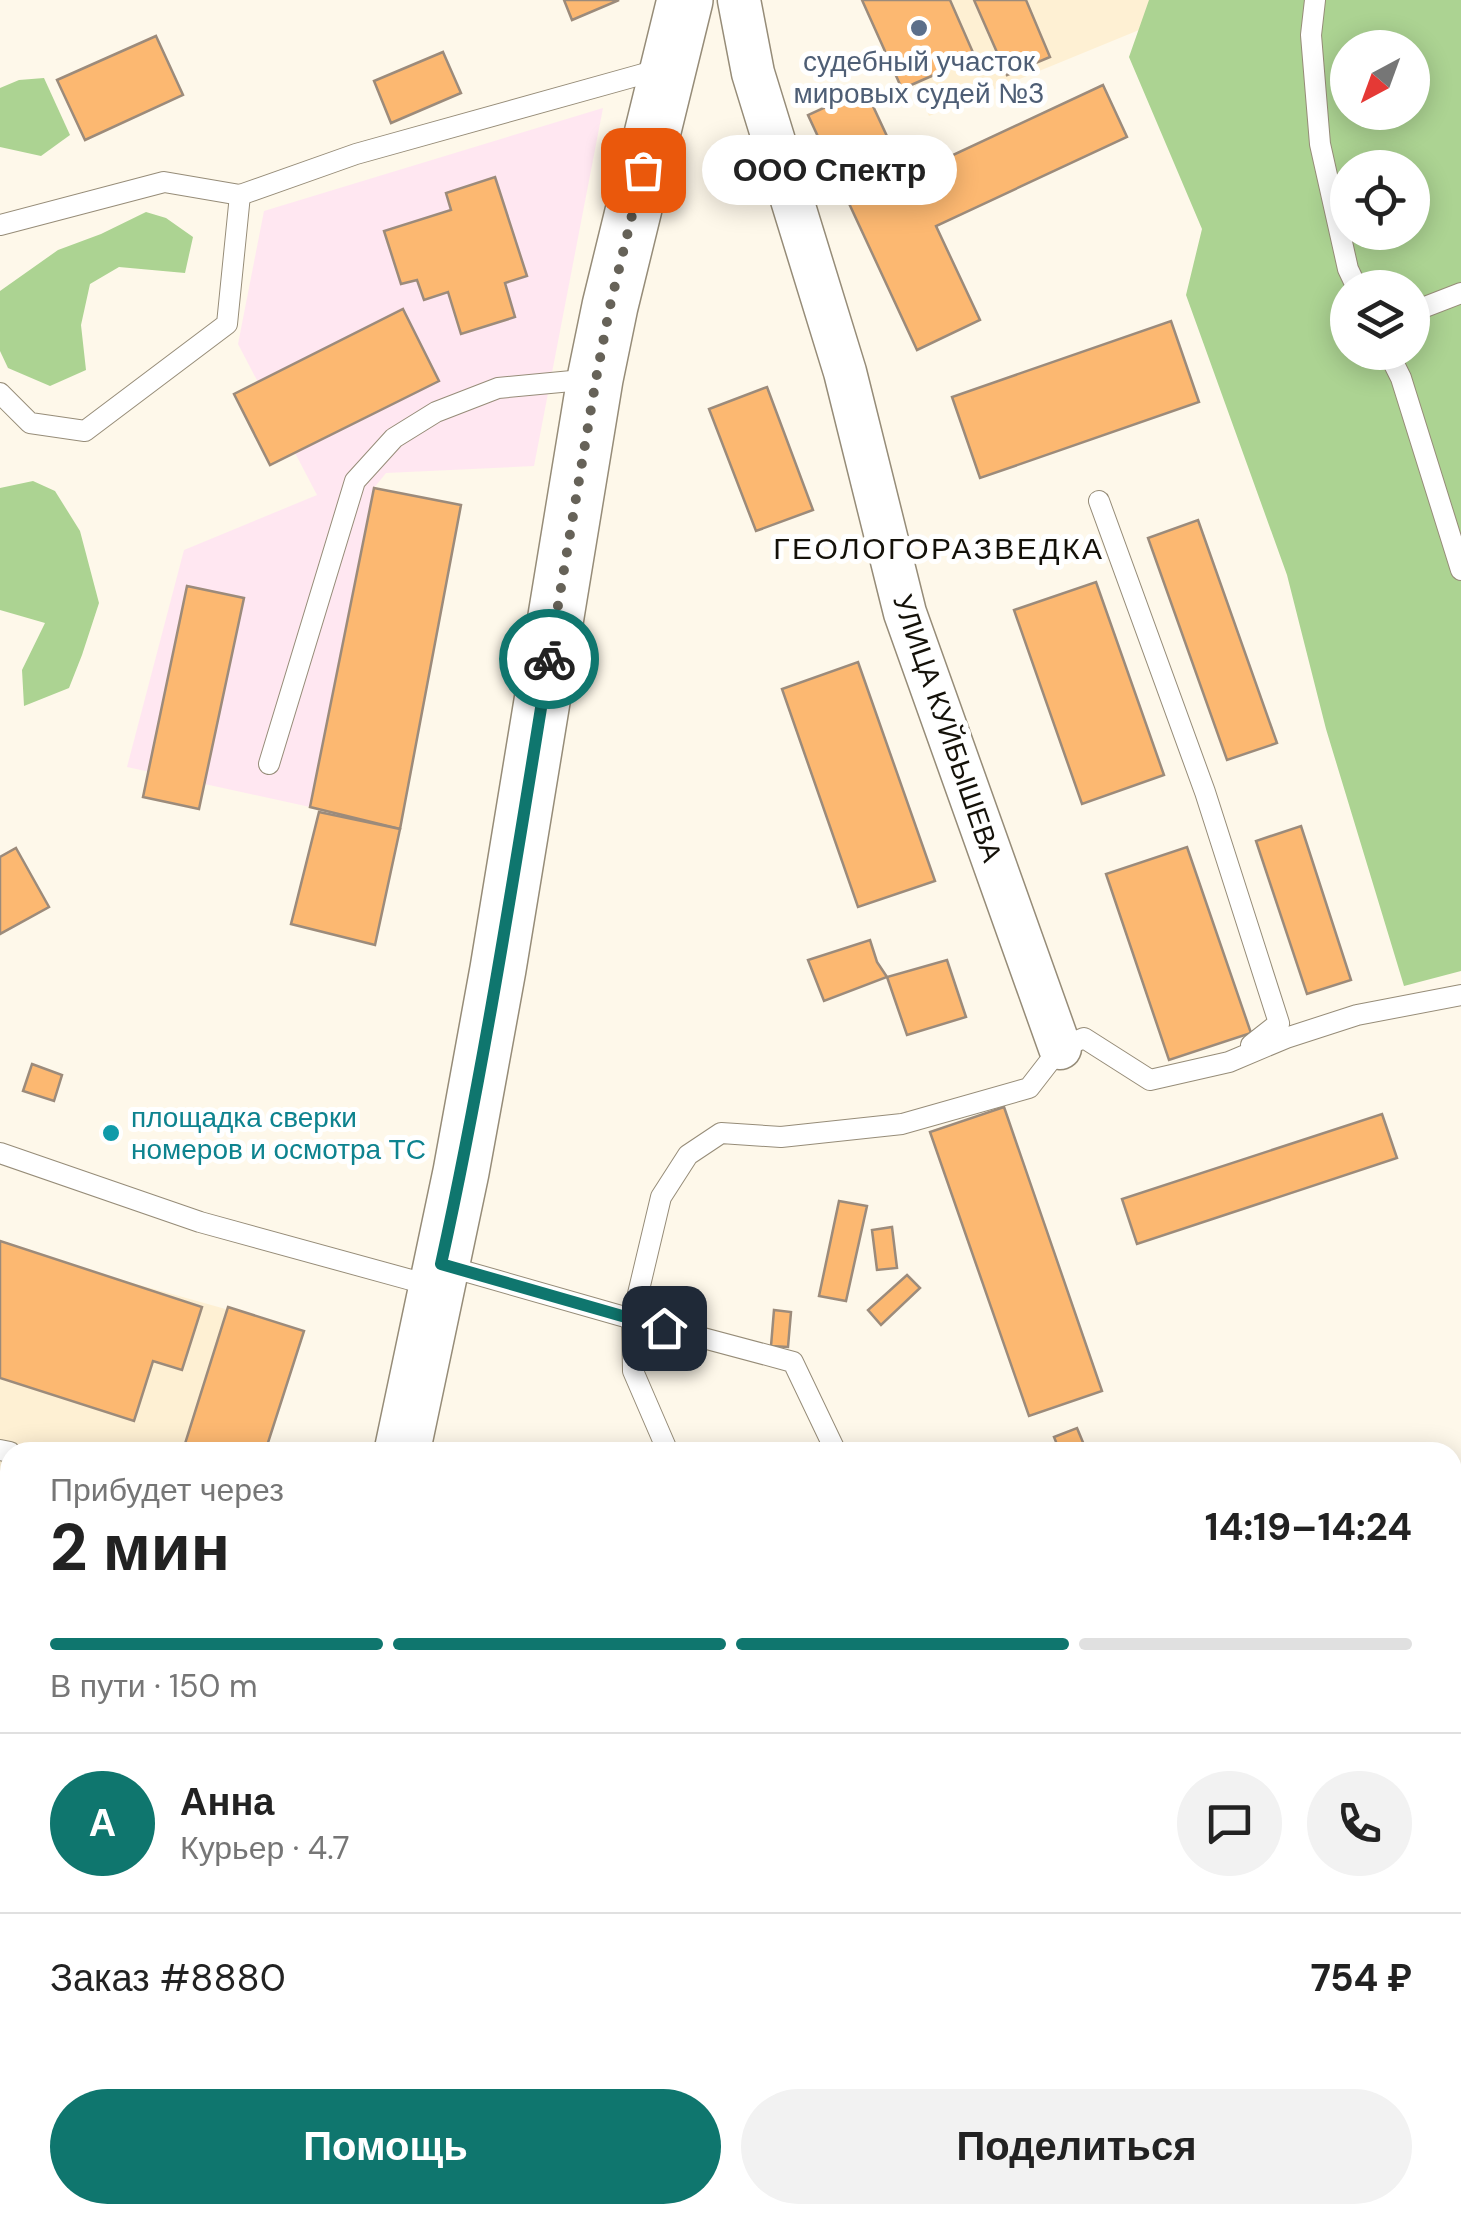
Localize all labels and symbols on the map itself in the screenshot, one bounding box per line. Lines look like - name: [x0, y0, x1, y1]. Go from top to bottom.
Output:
- marker: судебный участок мировых судей №3: [908, 17, 930, 39]
- north arrow: [1330, 30, 1430, 130]
- place label: судебный участок мировых судей №3: [793, 43, 1045, 112]
- pin: [601, 128, 686, 213]
- callout: ООО Спектр: [703, 135, 958, 205]
- district label: ГЕОЛОГОРАЗВЕДКА: [773, 529, 1105, 568]
- street label: УЛИЦА КУЙБЫШЕВА: [884, 589, 1011, 867]
- courier: [499, 609, 599, 709]
- place label: площадка сверки номеров и осмотра ТС: [131, 1099, 426, 1168]
- marker: площадка сверки номеров и осмотра ТС: [100, 1122, 122, 1144]
- pin: [622, 1286, 707, 1371]

